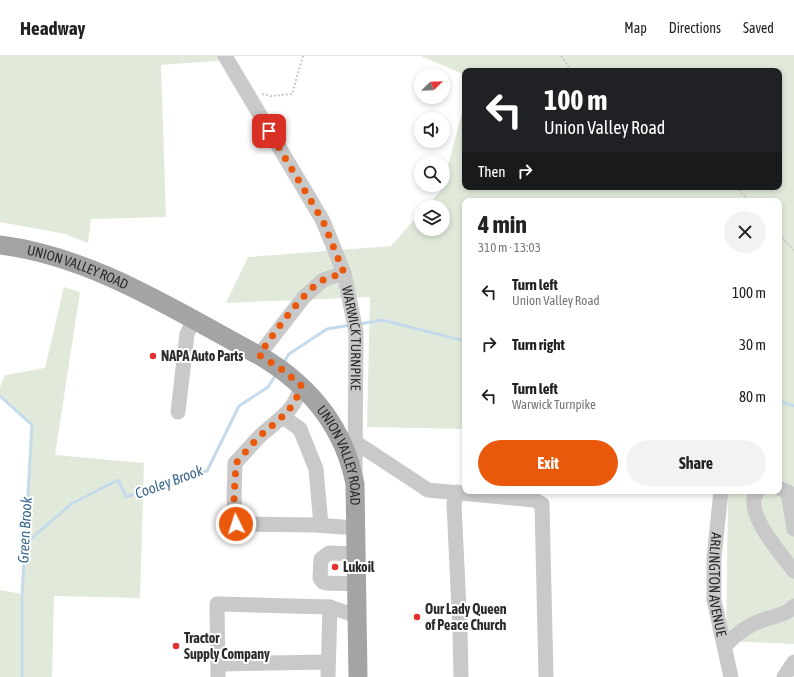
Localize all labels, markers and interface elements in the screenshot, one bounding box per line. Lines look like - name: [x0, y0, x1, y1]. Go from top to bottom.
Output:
- text: Headway: [20, 17, 85, 39]
- text: Map: [624, 20, 647, 36]
- text: Directions: [669, 20, 721, 36]
- text: Saved: [743, 20, 774, 36]
- north arrow: [414, 68, 450, 104]
- map controls: [414, 68, 450, 236]
- icon: left: [478, 84, 530, 136]
- text: 100 m: [544, 84, 607, 116]
- button: sound: [414, 112, 450, 148]
- pin: [252, 114, 286, 148]
- text: Union Valley Road: [544, 117, 665, 138]
- icon: arrive: [258, 120, 280, 142]
- button: search: [414, 156, 450, 192]
- icon: right: [514, 160, 536, 182]
- text: Then: [478, 163, 506, 180]
- button: layers: [414, 200, 450, 236]
- text: 4 min: [478, 211, 527, 238]
- button: close: [724, 211, 766, 253]
- text: 310 m · 13:03: [478, 240, 541, 255]
- street label: UNION VALLEY ROAD: [25, 242, 131, 293]
- text: Turn left: [512, 276, 558, 293]
- icon: left: [478, 281, 500, 303]
- street label: WARWICK TURNPIKE: [339, 284, 364, 391]
- text: 100 m: [732, 284, 766, 301]
- text: Union Valley Road: [512, 293, 600, 308]
- icon: right: [478, 333, 500, 355]
- text: Turn right: [512, 336, 565, 353]
- text: 30 m: [739, 336, 766, 353]
- place label: NAPA Auto Parts: [161, 348, 243, 364]
- marker: NAPA Auto Parts: [148, 351, 158, 361]
- text: Turn left: [512, 380, 558, 397]
- icon: left: [478, 385, 500, 407]
- text: 80 m: [739, 388, 766, 405]
- text: Warwick Turnpike: [512, 397, 596, 412]
- street label: UNION VALLEY ROAD: [314, 402, 363, 506]
- button: Exit: [478, 440, 618, 486]
- button: Share: [626, 440, 766, 486]
- water label: Cooley Brook: [132, 461, 206, 502]
- water label: Green Brook: [14, 496, 35, 564]
- position arrow: [215, 503, 257, 545]
- street label: ARLINGTON AVENUE: [706, 532, 730, 638]
- place label: Lukoil: [343, 559, 375, 575]
- marker: Lukoil: [330, 562, 340, 572]
- place label: Our Lady Queen of Peace Church: [425, 601, 507, 633]
- marker: Our Lady Queen of Peace Church: [412, 612, 422, 622]
- place label: Tractor Supply Company: [184, 630, 270, 662]
- marker: Tractor Supply Company: [171, 641, 181, 651]

